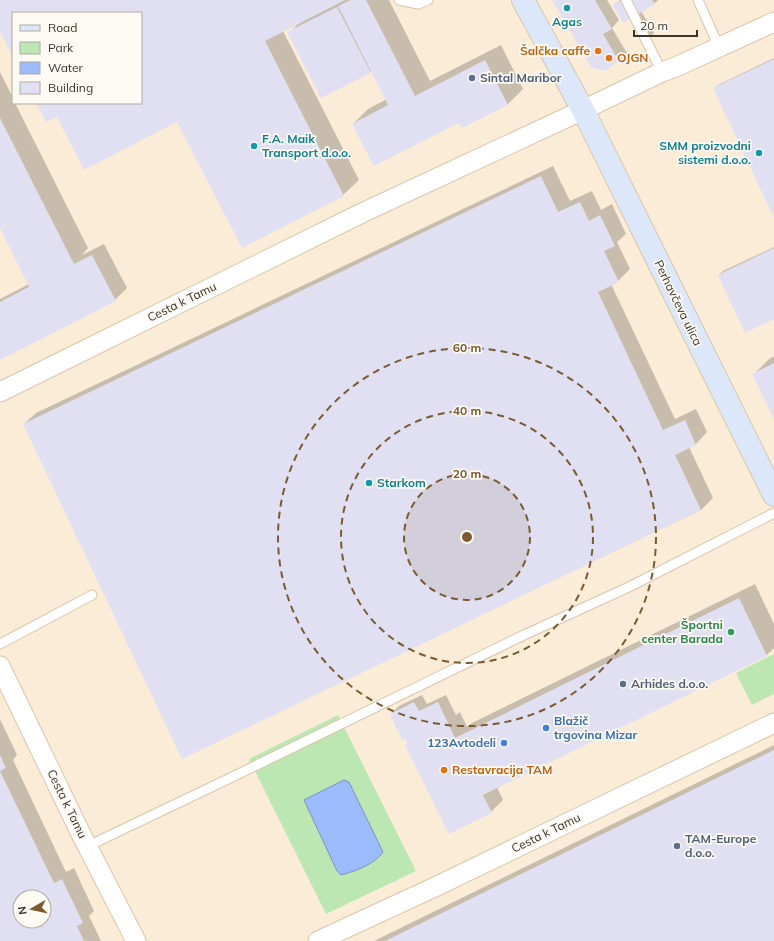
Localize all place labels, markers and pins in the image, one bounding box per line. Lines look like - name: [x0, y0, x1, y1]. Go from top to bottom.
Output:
- marker: Agas: [562, 3, 572, 13]
- place label: Agas: [552, 14, 582, 29]
- place label: Šalčka caffe: [520, 43, 590, 58]
- marker: Šalčka caffe: [593, 46, 603, 56]
- place label: OJGN: [617, 50, 648, 65]
- marker: OJGN: [604, 53, 614, 63]
- place label: Sintal Maribor: [480, 70, 562, 85]
- marker: Sintal Maribor: [467, 73, 477, 83]
- place label: F.A. Maik Transport d.o.o.: [262, 131, 351, 160]
- place label: SMM proizvodni sistemi d.o.o.: [659, 138, 751, 167]
- marker: F.A. Maik Transport d.o.o.: [249, 141, 259, 151]
- marker: SMM proizvodni sistemi d.o.o.: [754, 148, 764, 158]
- place label: Starkom: [377, 475, 426, 490]
- marker: Starkom: [364, 478, 374, 488]
- centre of rings: [460, 530, 474, 544]
- place label: Športni center Barada: [641, 617, 723, 646]
- marker: Športni center Barada: [726, 627, 736, 637]
- place label: Arhides d.o.o.: [631, 676, 708, 691]
- marker: Arhides d.o.o.: [618, 679, 628, 689]
- place label: Blažič trgovina Mizar: [554, 713, 638, 742]
- marker: Blažič trgovina Mizar: [541, 723, 551, 733]
- place label: 123Avtodeli: [427, 735, 496, 750]
- marker: 123Avtodeli: [499, 738, 509, 748]
- place label: Restavracija TAM: [452, 762, 552, 777]
- marker: Restavracija TAM: [439, 765, 449, 775]
- place label: TAM-Europe d.o.o.: [685, 831, 757, 860]
- marker: TAM-Europe d.o.o.: [672, 841, 682, 851]

